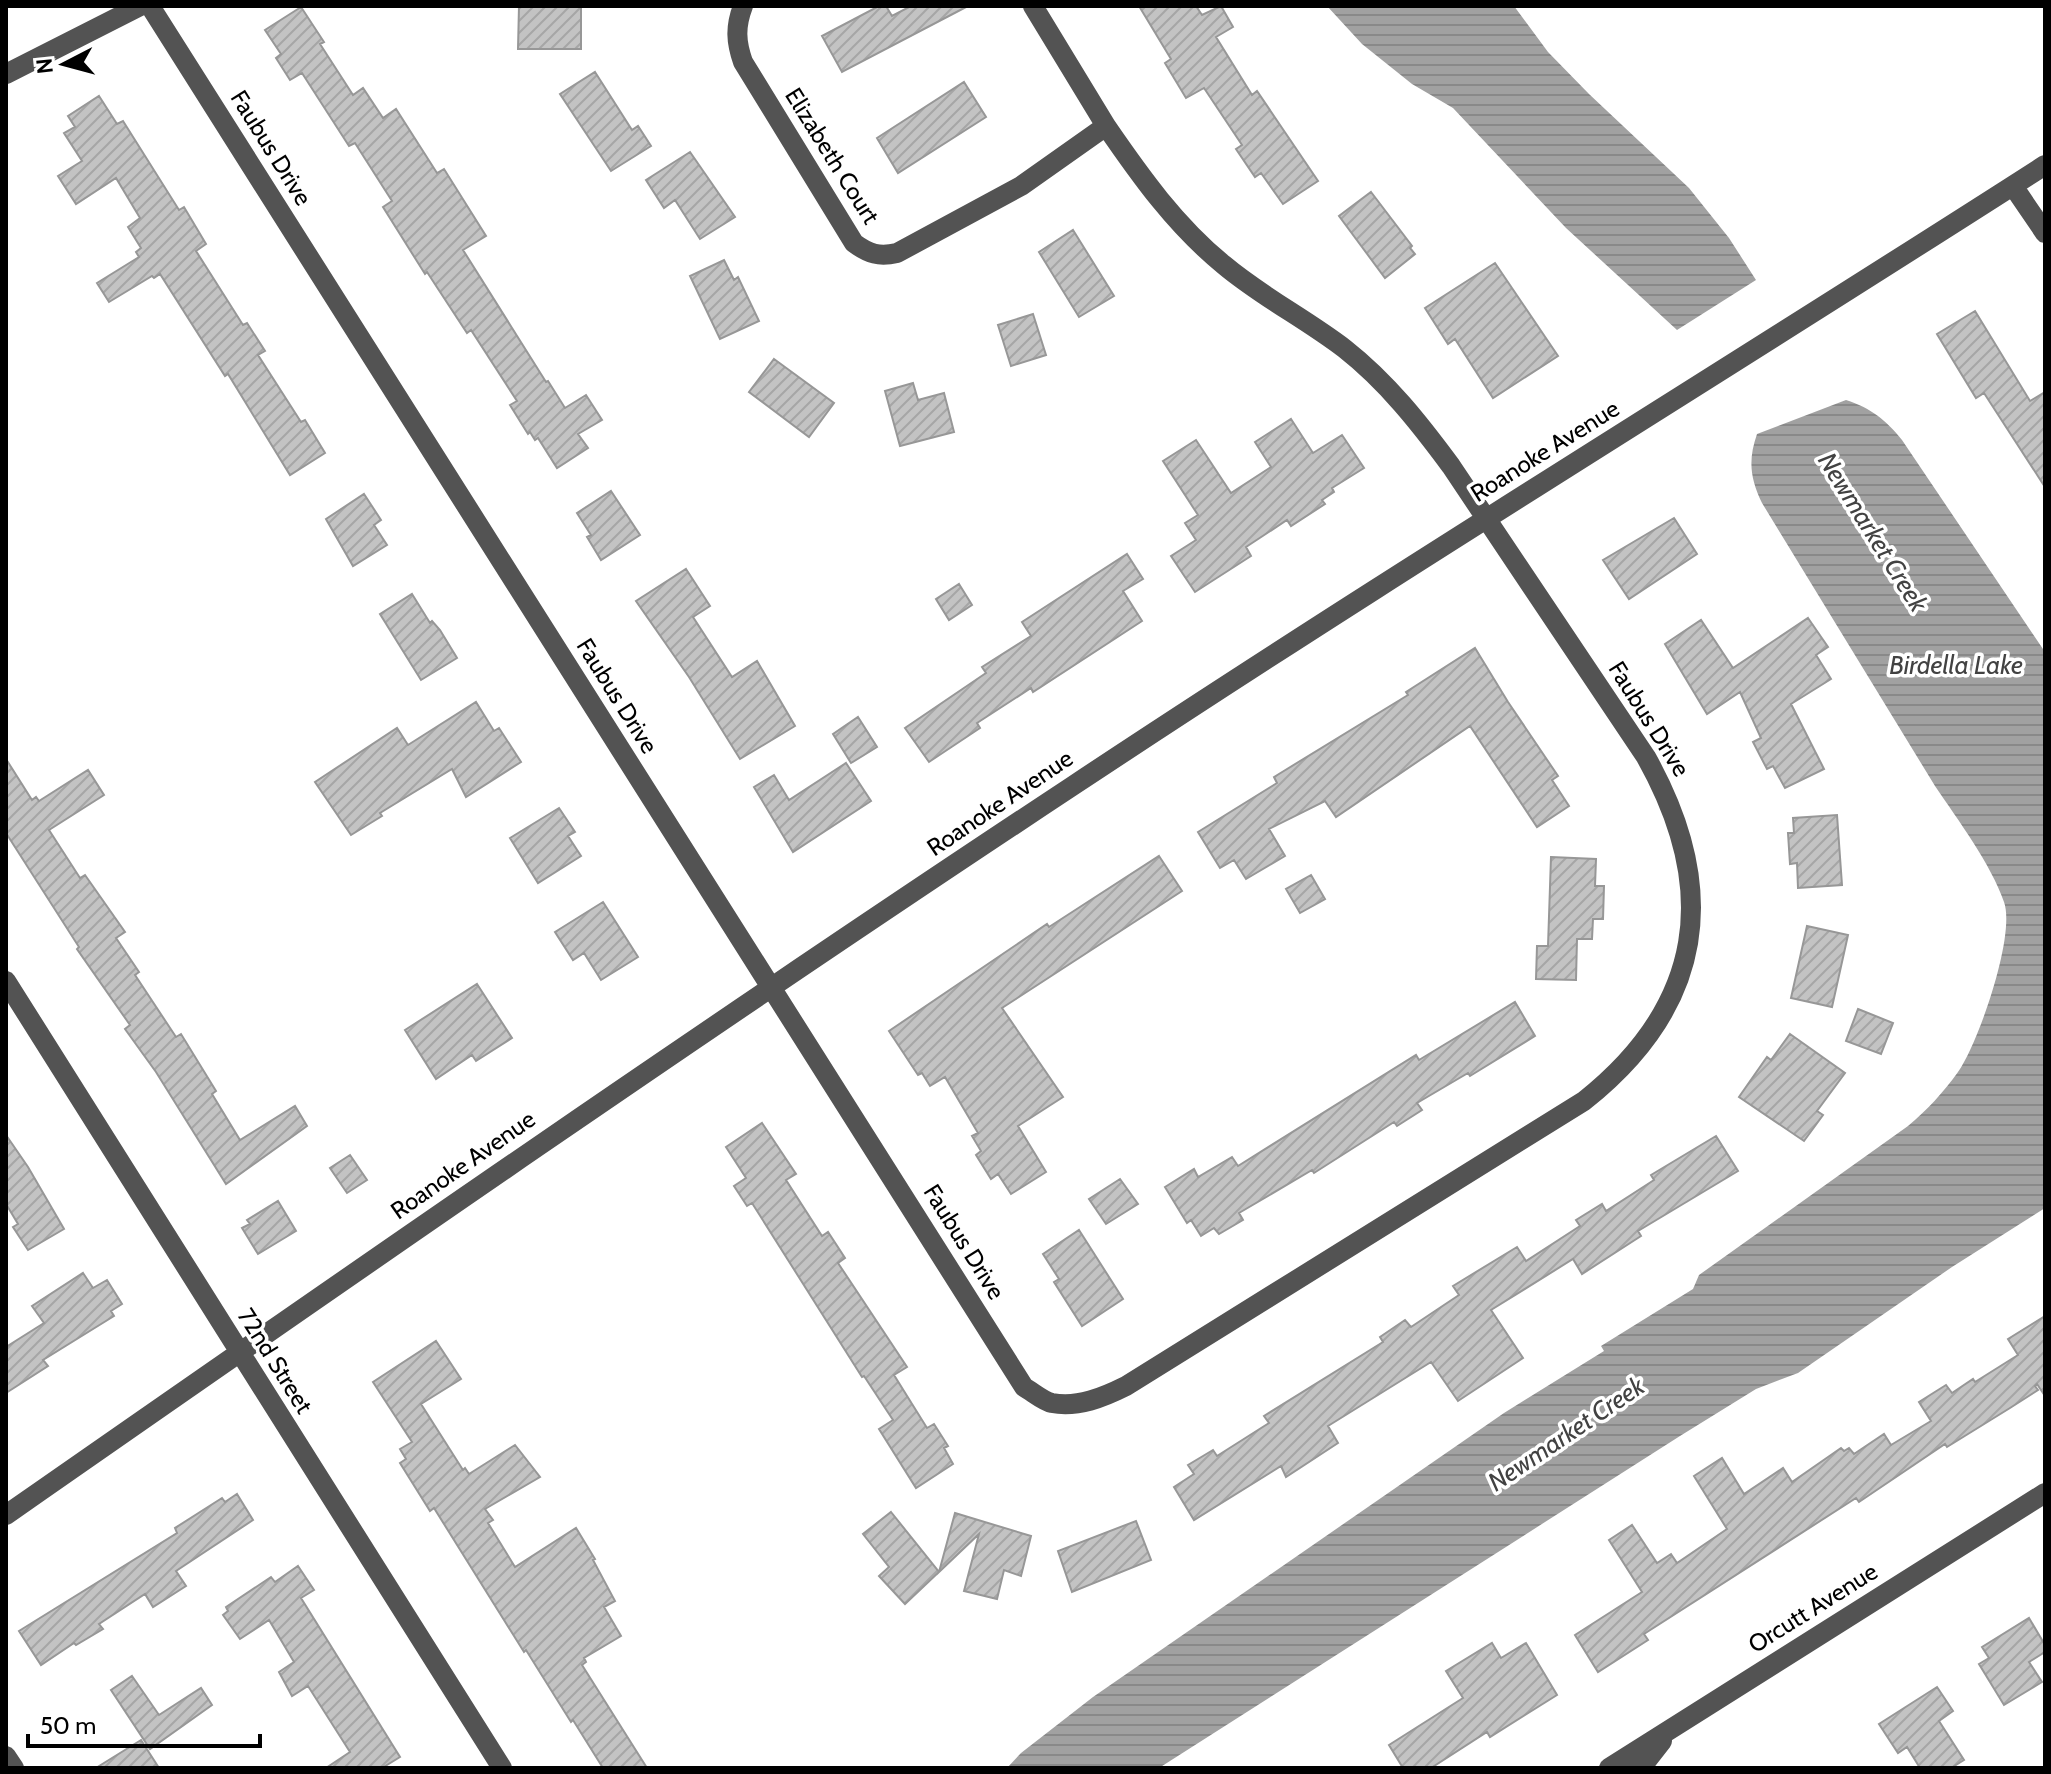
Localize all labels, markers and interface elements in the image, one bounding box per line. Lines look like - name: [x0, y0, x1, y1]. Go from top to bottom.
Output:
- north arrow: [24, 24, 104, 104]
- text: N: [30, 57, 59, 75]
- street label: Elizabeth Court: [779, 82, 886, 229]
- street label: Faubus Drive: [225, 85, 318, 211]
- street label: Roanoke Avenue: [1465, 393, 1624, 508]
- water label: Newmarket Creek: [1811, 446, 1935, 618]
- street label: Faubus Drive: [571, 633, 664, 759]
- water label: Birdella Lake: [1889, 649, 2023, 681]
- street label: Faubus Drive: [1603, 656, 1696, 782]
- street label: Roanoke Avenue: [921, 743, 1078, 862]
- street label: Roanoke Avenue: [385, 1104, 540, 1225]
- street label: Faubus Drive: [918, 1179, 1011, 1305]
- street label: 72nd Street: [232, 1303, 319, 1419]
- water label: Newmarket Creek: [1482, 1369, 1651, 1498]
- street label: Orcutt Avenue: [1743, 1556, 1883, 1659]
- scale bar: [28, 1698, 260, 1748]
- text: 50 m: [40, 1711, 96, 1740]

